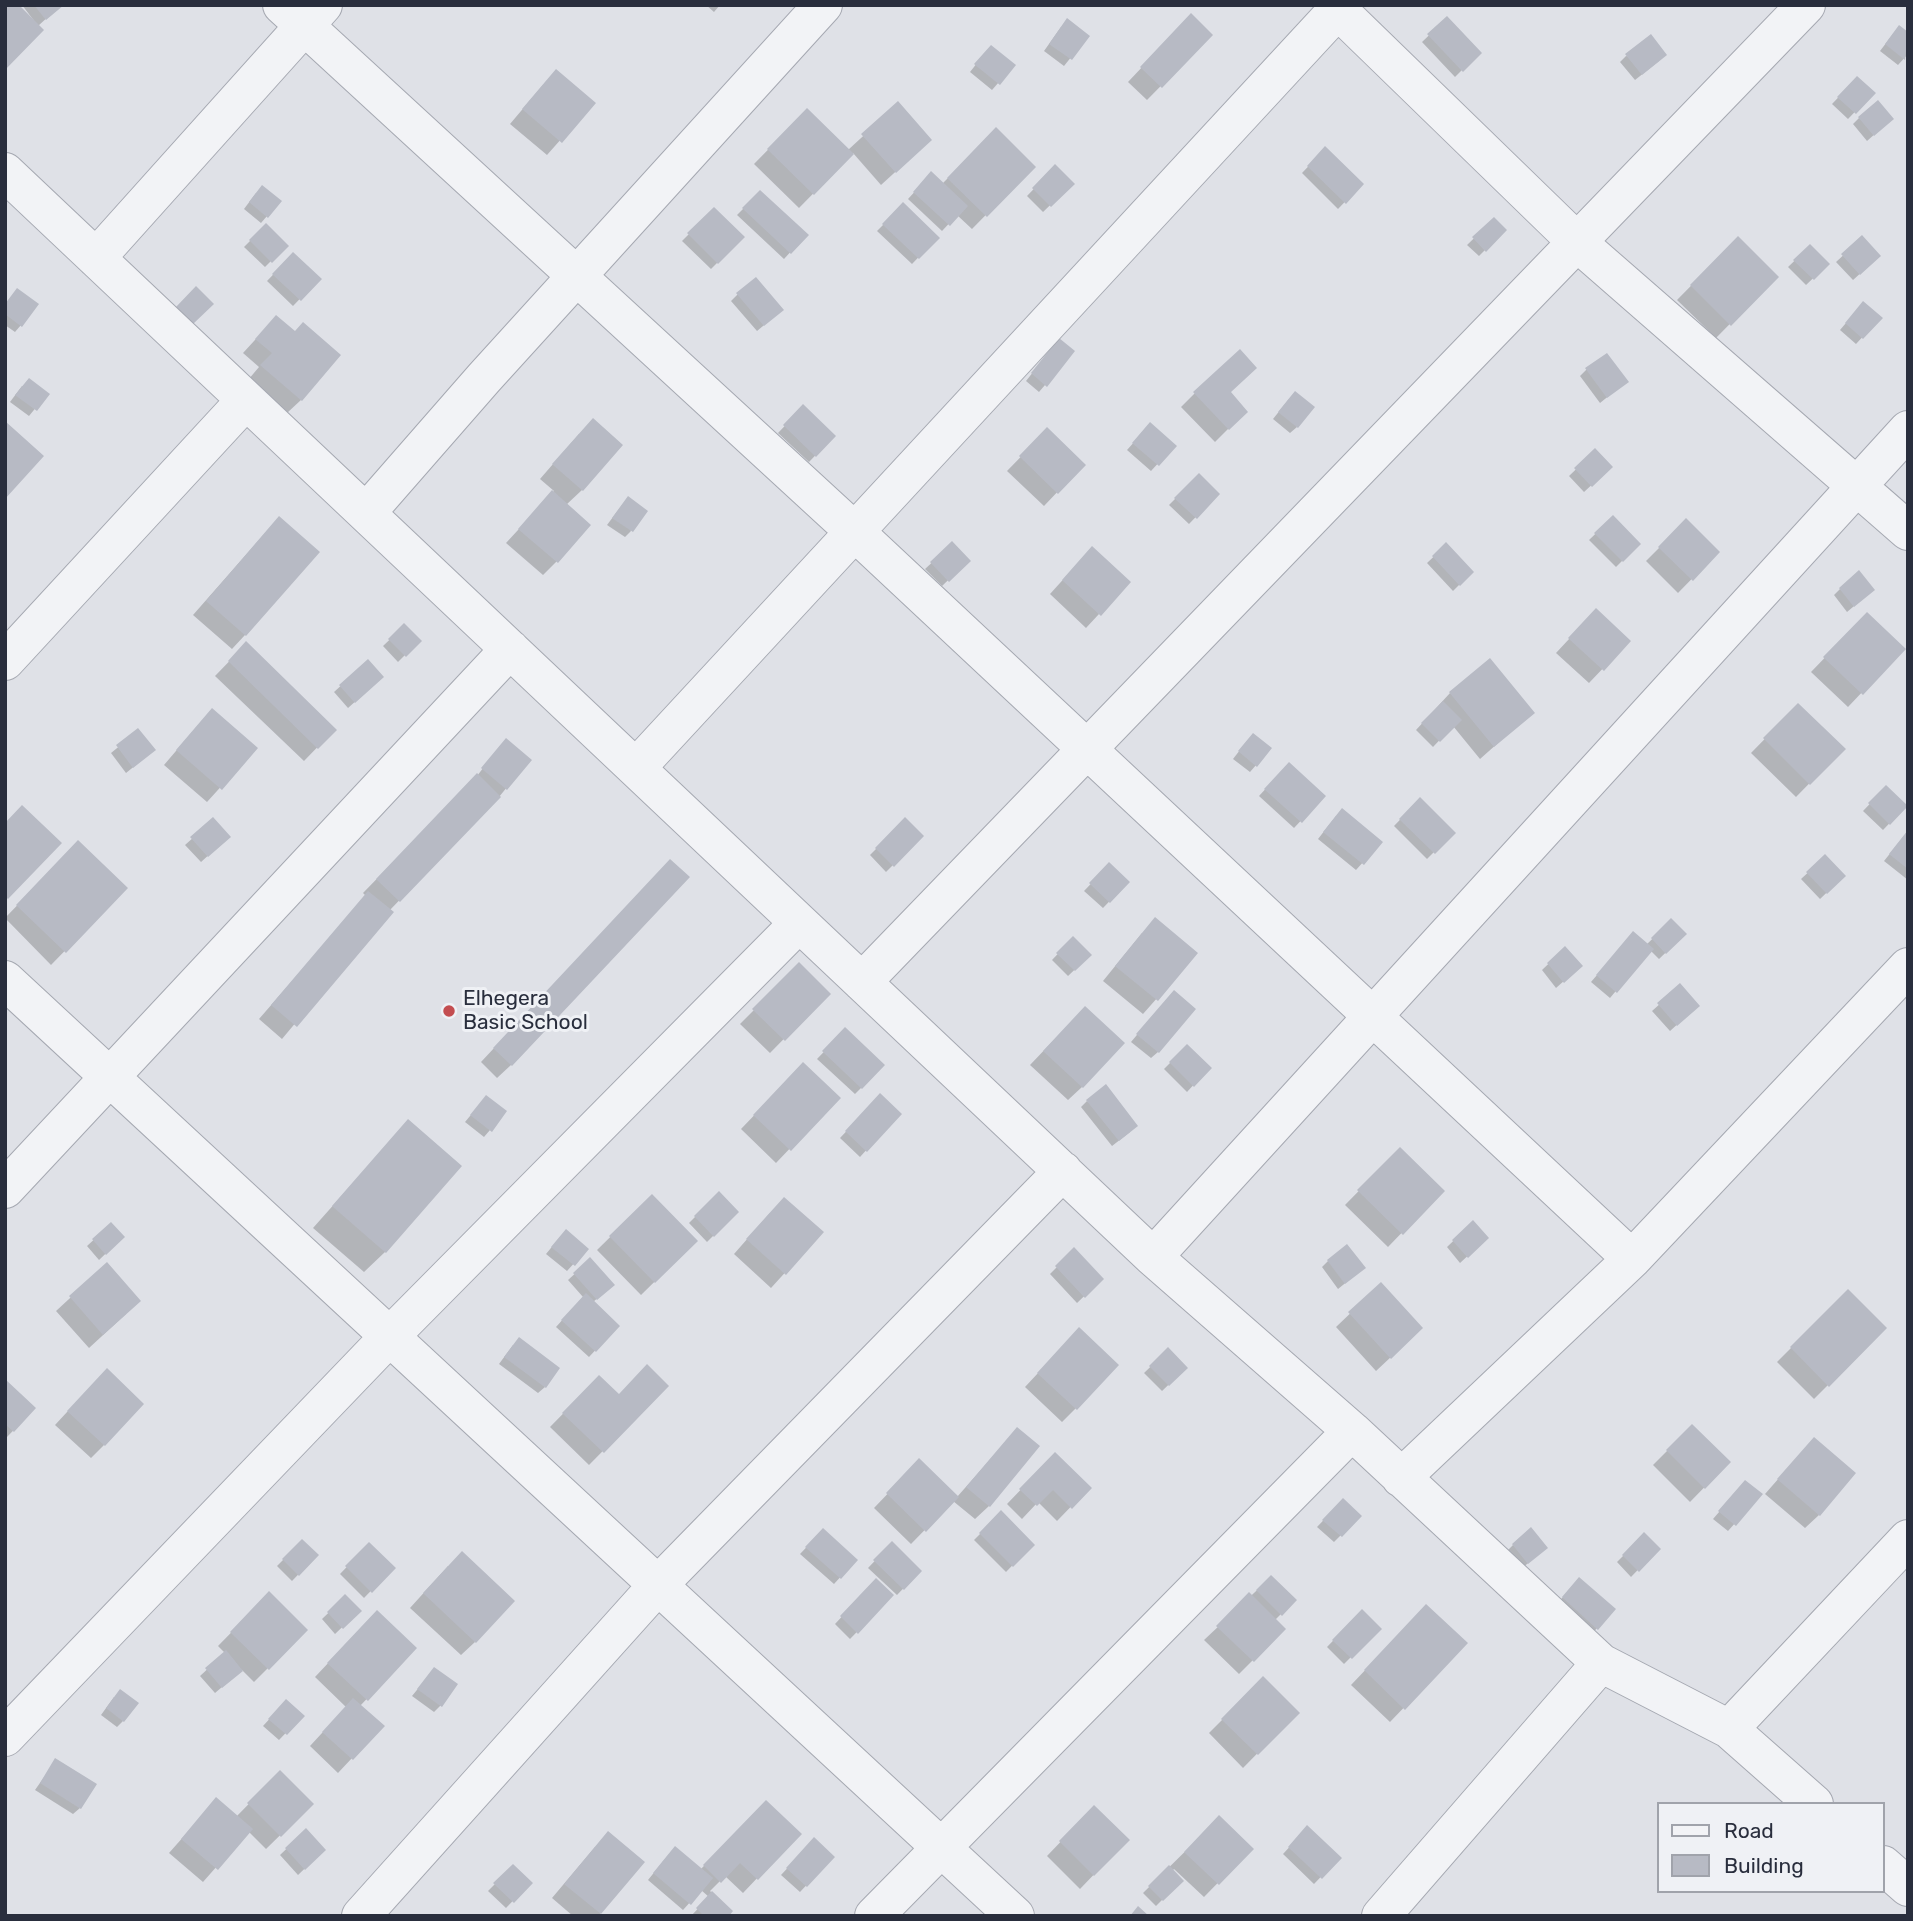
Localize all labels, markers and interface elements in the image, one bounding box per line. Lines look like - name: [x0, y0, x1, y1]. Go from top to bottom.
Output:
- place label: Elhegera Basic School: [463, 986, 588, 1036]
- marker: Elhegera Basic School: [441, 1003, 457, 1019]
- legend: [1658, 1802, 1885, 1893]
- text: Road: [1724, 1818, 1774, 1843]
- text: Building: [1724, 1853, 1804, 1878]

